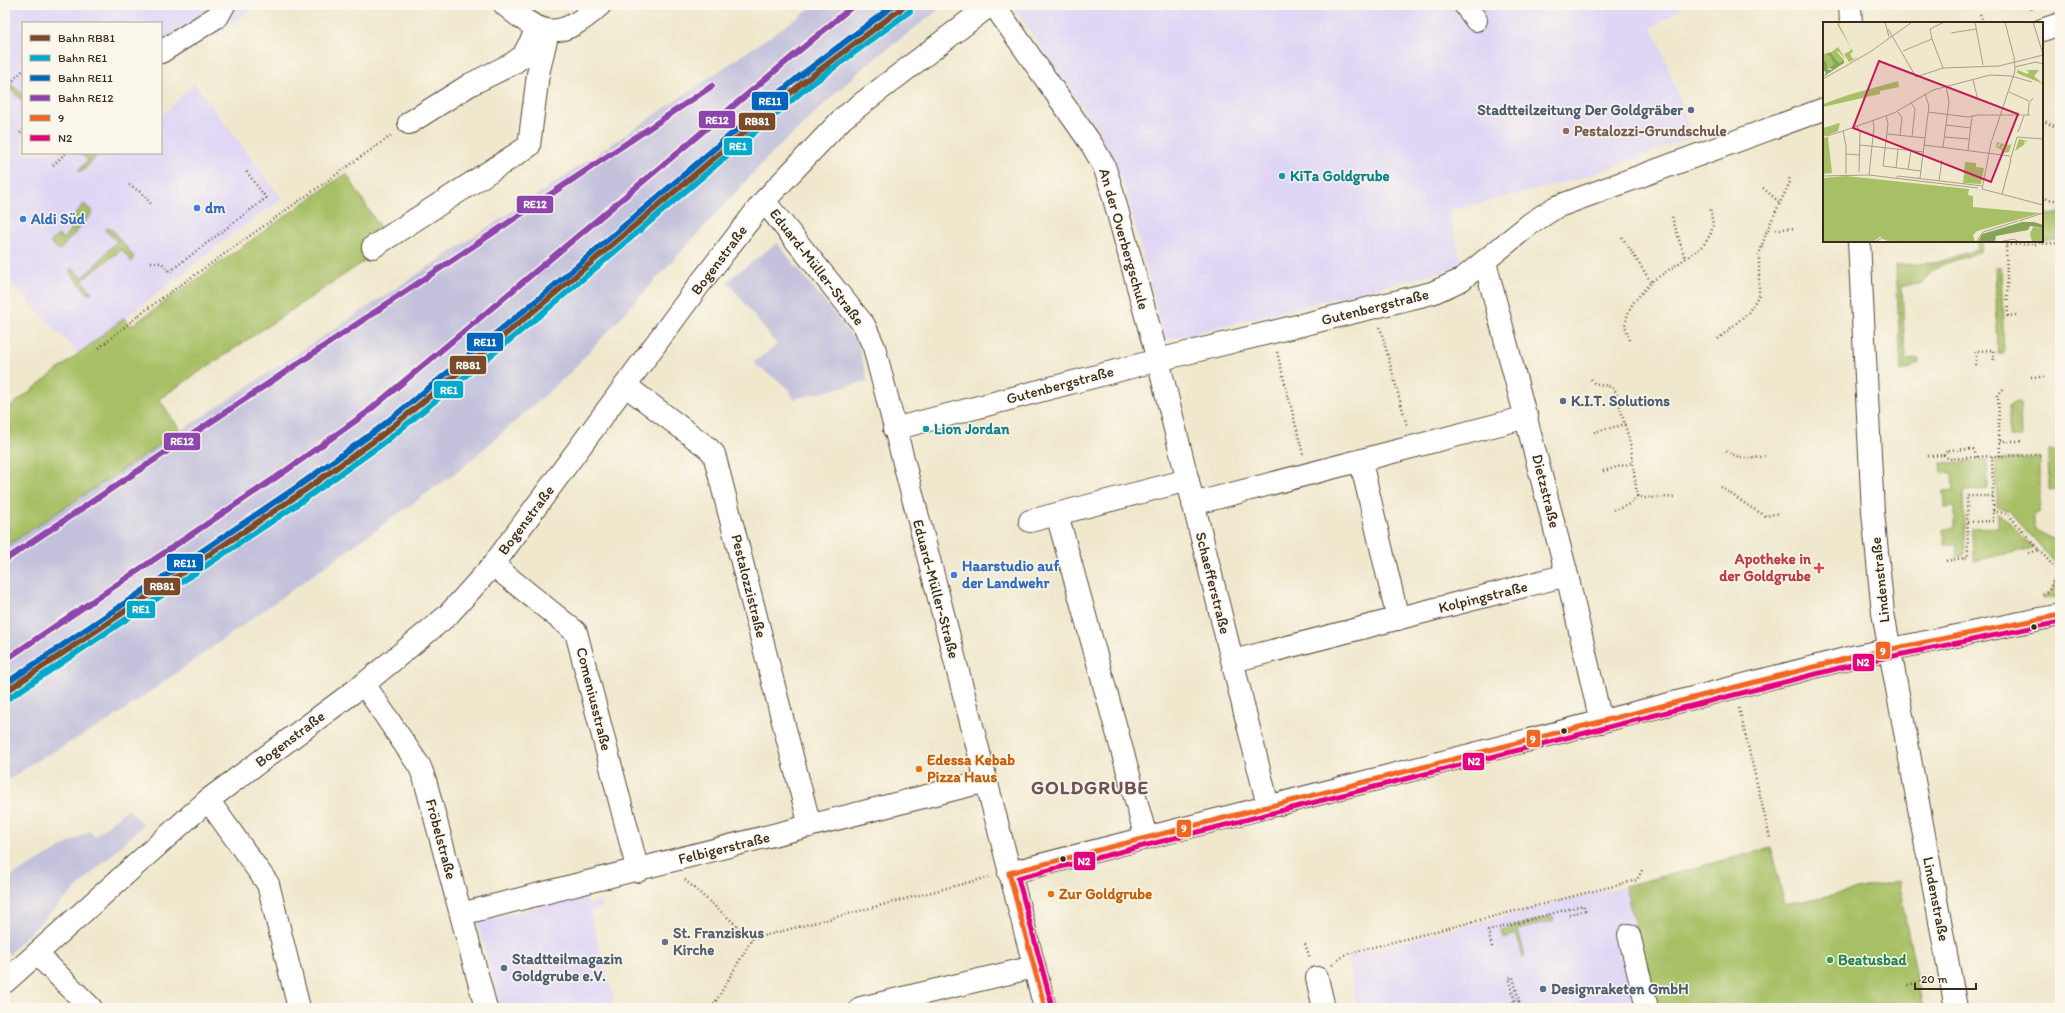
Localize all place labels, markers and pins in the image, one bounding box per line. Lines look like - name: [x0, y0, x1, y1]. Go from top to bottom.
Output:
- place label: Stadtteilzeitung Der Goldgräber: [1477, 101, 1683, 120]
- marker: Stadtteilzeitung Der Goldgräber: [1686, 105, 1696, 115]
- place label: Pestalozzi-Grundschule: [1574, 122, 1727, 140]
- marker: Pestalozzi-Grundschule: [1561, 126, 1571, 136]
- place label: KiTa Goldgrube: [1290, 167, 1390, 186]
- marker: KiTa Goldgrube: [1277, 171, 1287, 181]
- place label: dm: [205, 199, 226, 217]
- marker: dm: [192, 203, 202, 213]
- place label: Aldi Süd: [30, 210, 86, 228]
- marker: Aldi Süd: [18, 214, 28, 224]
- place label: K.I.T. Solutions: [1571, 392, 1670, 410]
- marker: K.I.T. Solutions: [1558, 396, 1568, 406]
- place label: Lion Jordan: [934, 420, 1010, 438]
- marker: Lion Jordan: [921, 424, 931, 434]
- place label: Apotheke in der Goldgrube: [1719, 550, 1812, 586]
- place label: Haarstudio auf der Landwehr: [962, 557, 1059, 592]
- marker: Apotheke in der Goldgrube: [1814, 563, 1824, 573]
- marker: Haarstudio auf der Landwehr: [949, 570, 959, 580]
- unlabelled marker: [2029, 622, 2039, 632]
- unlabelled marker: [1559, 726, 1569, 736]
- place label: Edessa Kebab Pizza Haus: [927, 751, 1015, 786]
- marker: Edessa Kebab Pizza Haus: [914, 764, 924, 774]
- unlabelled marker: [1058, 854, 1068, 864]
- place label: Zur Goldgrube: [1059, 885, 1152, 904]
- marker: Zur Goldgrube: [1046, 889, 1056, 899]
- place label: St. Franziskus Kirche: [673, 924, 764, 959]
- marker: St. Franziskus Kirche: [660, 937, 670, 947]
- place label: Stadtteilmagazin Goldgrube e.V.: [512, 950, 623, 986]
- place label: Beatusbad: [1838, 951, 1908, 969]
- marker: Beatusbad: [1825, 955, 1835, 965]
- marker: Stadtteilmagazin Goldgrube e.V.: [499, 963, 509, 973]
- place label: Designraketen GmbH: [1551, 980, 1689, 999]
- marker: Designraketen GmbH: [1538, 984, 1548, 994]

